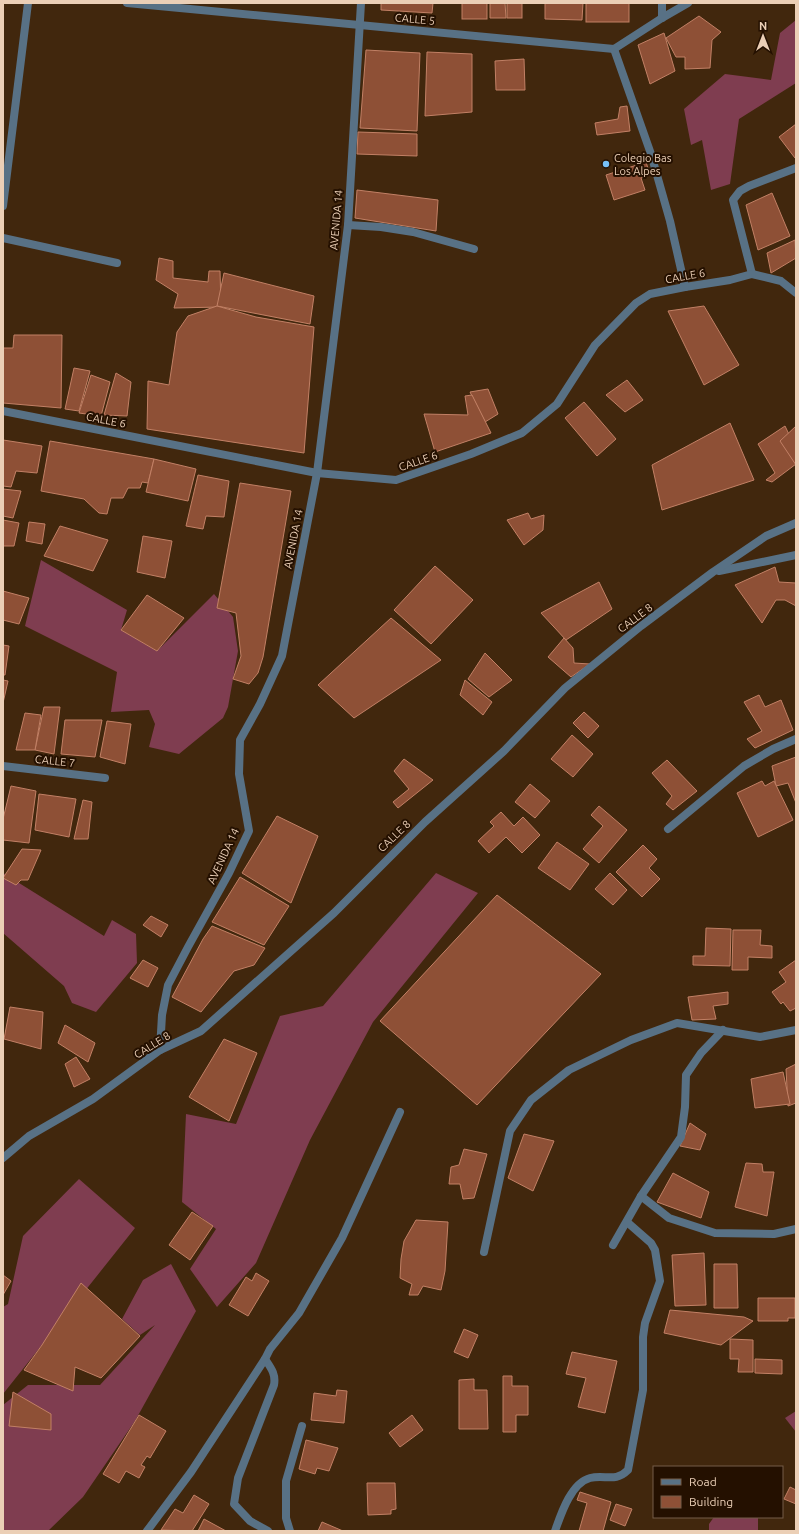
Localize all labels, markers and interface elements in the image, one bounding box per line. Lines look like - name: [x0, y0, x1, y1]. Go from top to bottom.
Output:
- street label: CALLE 5: [394, 11, 436, 27]
- north arrow: [743, 16, 783, 56]
- text: N: [759, 20, 767, 32]
- place label: Colegio Bas Los Alpes: [614, 152, 672, 177]
- marker: Colegio Bas Los Alpes: [601, 159, 611, 169]
- street label: AVENIDA 14: [327, 190, 345, 250]
- street label: CALLE 6: [664, 267, 706, 285]
- street label: CALLE 6: [85, 410, 127, 430]
- street label: CALLE 6: [397, 449, 439, 473]
- street label: AVENIDA 14: [281, 508, 305, 570]
- street label: CALLE 8: [615, 601, 655, 635]
- street label: CALLE 7: [34, 753, 76, 769]
- street label: CALLE 8: [375, 818, 413, 854]
- street label: AVENIDA 14: [205, 826, 241, 886]
- street label: CALLE 8: [132, 1029, 172, 1061]
- legend: [653, 1466, 783, 1518]
- text: Road: [689, 1475, 717, 1488]
- text: Building: [689, 1495, 733, 1508]

